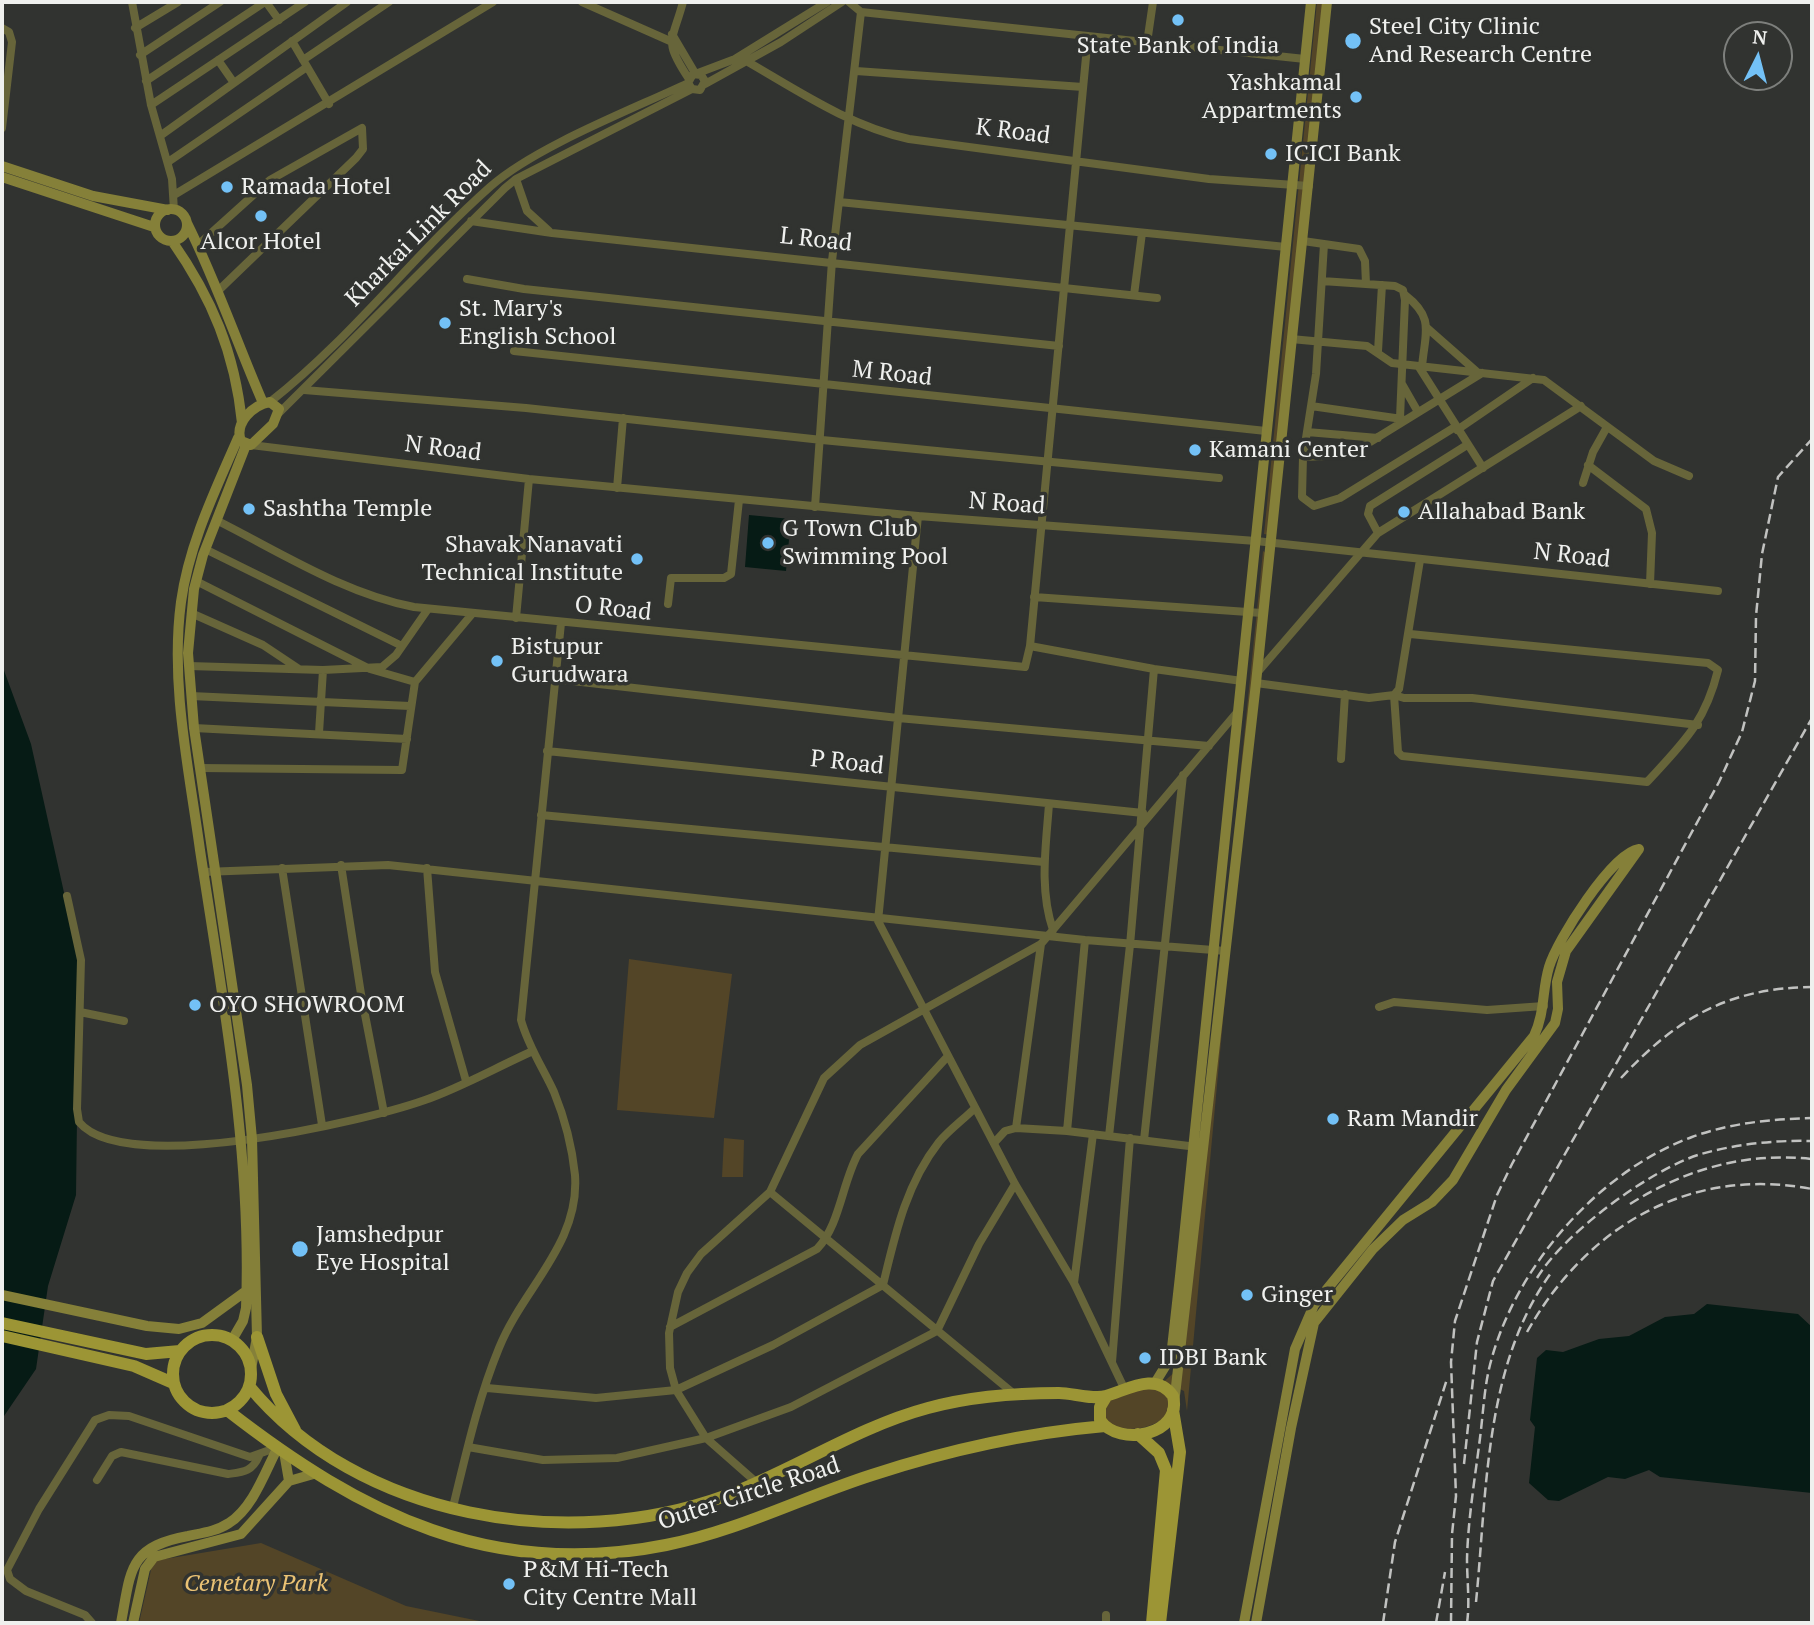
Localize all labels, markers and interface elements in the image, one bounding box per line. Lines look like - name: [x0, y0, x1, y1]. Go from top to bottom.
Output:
- marker: State Bank of India: [1170, 12, 1186, 28]
- place label: Steel City Clinic And Research Centre: [1369, 13, 1592, 69]
- north arrow: [1723, 21, 1793, 91]
- text: N: [1752, 23, 1769, 50]
- marker: Steel City Clinic And Research Centre: [1343, 31, 1363, 51]
- place label: State Bank of India: [1077, 32, 1279, 60]
- place label: Yashkamal Appartments: [1202, 69, 1342, 125]
- marker: Yashkamal Appartments: [1348, 89, 1364, 105]
- street label: K Road: [974, 113, 1052, 151]
- place label: ICICI Bank: [1285, 140, 1401, 168]
- marker: ICICI Bank: [1263, 146, 1279, 162]
- street label: Kharkai Link Road: [340, 155, 498, 313]
- place label: Ramada Hotel: [241, 173, 391, 201]
- marker: Ramada Hotel: [219, 179, 235, 195]
- marker: Alcor Hotel: [253, 208, 269, 224]
- street label: L Road: [778, 222, 854, 258]
- place label: Alcor Hotel: [200, 228, 322, 256]
- place label: St. Mary's English School: [459, 295, 617, 351]
- marker: St. Mary's English School: [437, 315, 453, 331]
- street label: M Road: [851, 355, 933, 393]
- street label: N Road: [403, 430, 483, 468]
- place label: Kamani Center: [1209, 436, 1368, 464]
- marker: Kamani Center: [1187, 442, 1203, 458]
- street label: N Road: [968, 487, 1046, 521]
- place label: Sashtha Temple: [263, 495, 432, 523]
- place label: Allahabad Bank: [1418, 498, 1585, 526]
- marker: Sashtha Temple: [241, 501, 257, 517]
- marker: Allahabad Bank: [1396, 504, 1412, 520]
- place label: G Town Club Swimming Pool: [782, 515, 948, 571]
- place label: Shavak Nanavati Technical Institute: [422, 531, 623, 587]
- marker: G Town Club Swimming Pool: [760, 535, 776, 551]
- street label: N Road: [1532, 538, 1612, 574]
- marker: Shavak Nanavati Technical Institute: [629, 551, 645, 567]
- street label: O Road: [573, 591, 653, 627]
- place label: Bistupur Gurudwara: [511, 633, 629, 689]
- marker: Bistupur Gurudwara: [489, 653, 505, 669]
- street label: P Road: [809, 745, 885, 781]
- place label: OYO SHOWROOM: [209, 991, 404, 1019]
- marker: OYO SHOWROOM: [187, 997, 203, 1013]
- place label: Ram Mandir: [1347, 1105, 1478, 1133]
- marker: Ram Mandir: [1325, 1111, 1341, 1127]
- place label: Jamshedpur Eye Hospital: [316, 1221, 450, 1277]
- marker: Jamshedpur Eye Hospital: [290, 1239, 310, 1259]
- place label: Ginger: [1261, 1281, 1333, 1309]
- marker: Ginger: [1239, 1287, 1255, 1303]
- place label: IDBI Bank: [1159, 1344, 1267, 1372]
- marker: IDBI Bank: [1137, 1350, 1153, 1366]
- street label: Outer Circle Road: [655, 1451, 843, 1537]
- place label: P&M Hi-Tech City Centre Mall: [523, 1556, 697, 1612]
- park label: Cenetary Park: [184, 1570, 328, 1598]
- marker: P&M Hi-Tech City Centre Mall: [501, 1576, 517, 1592]

